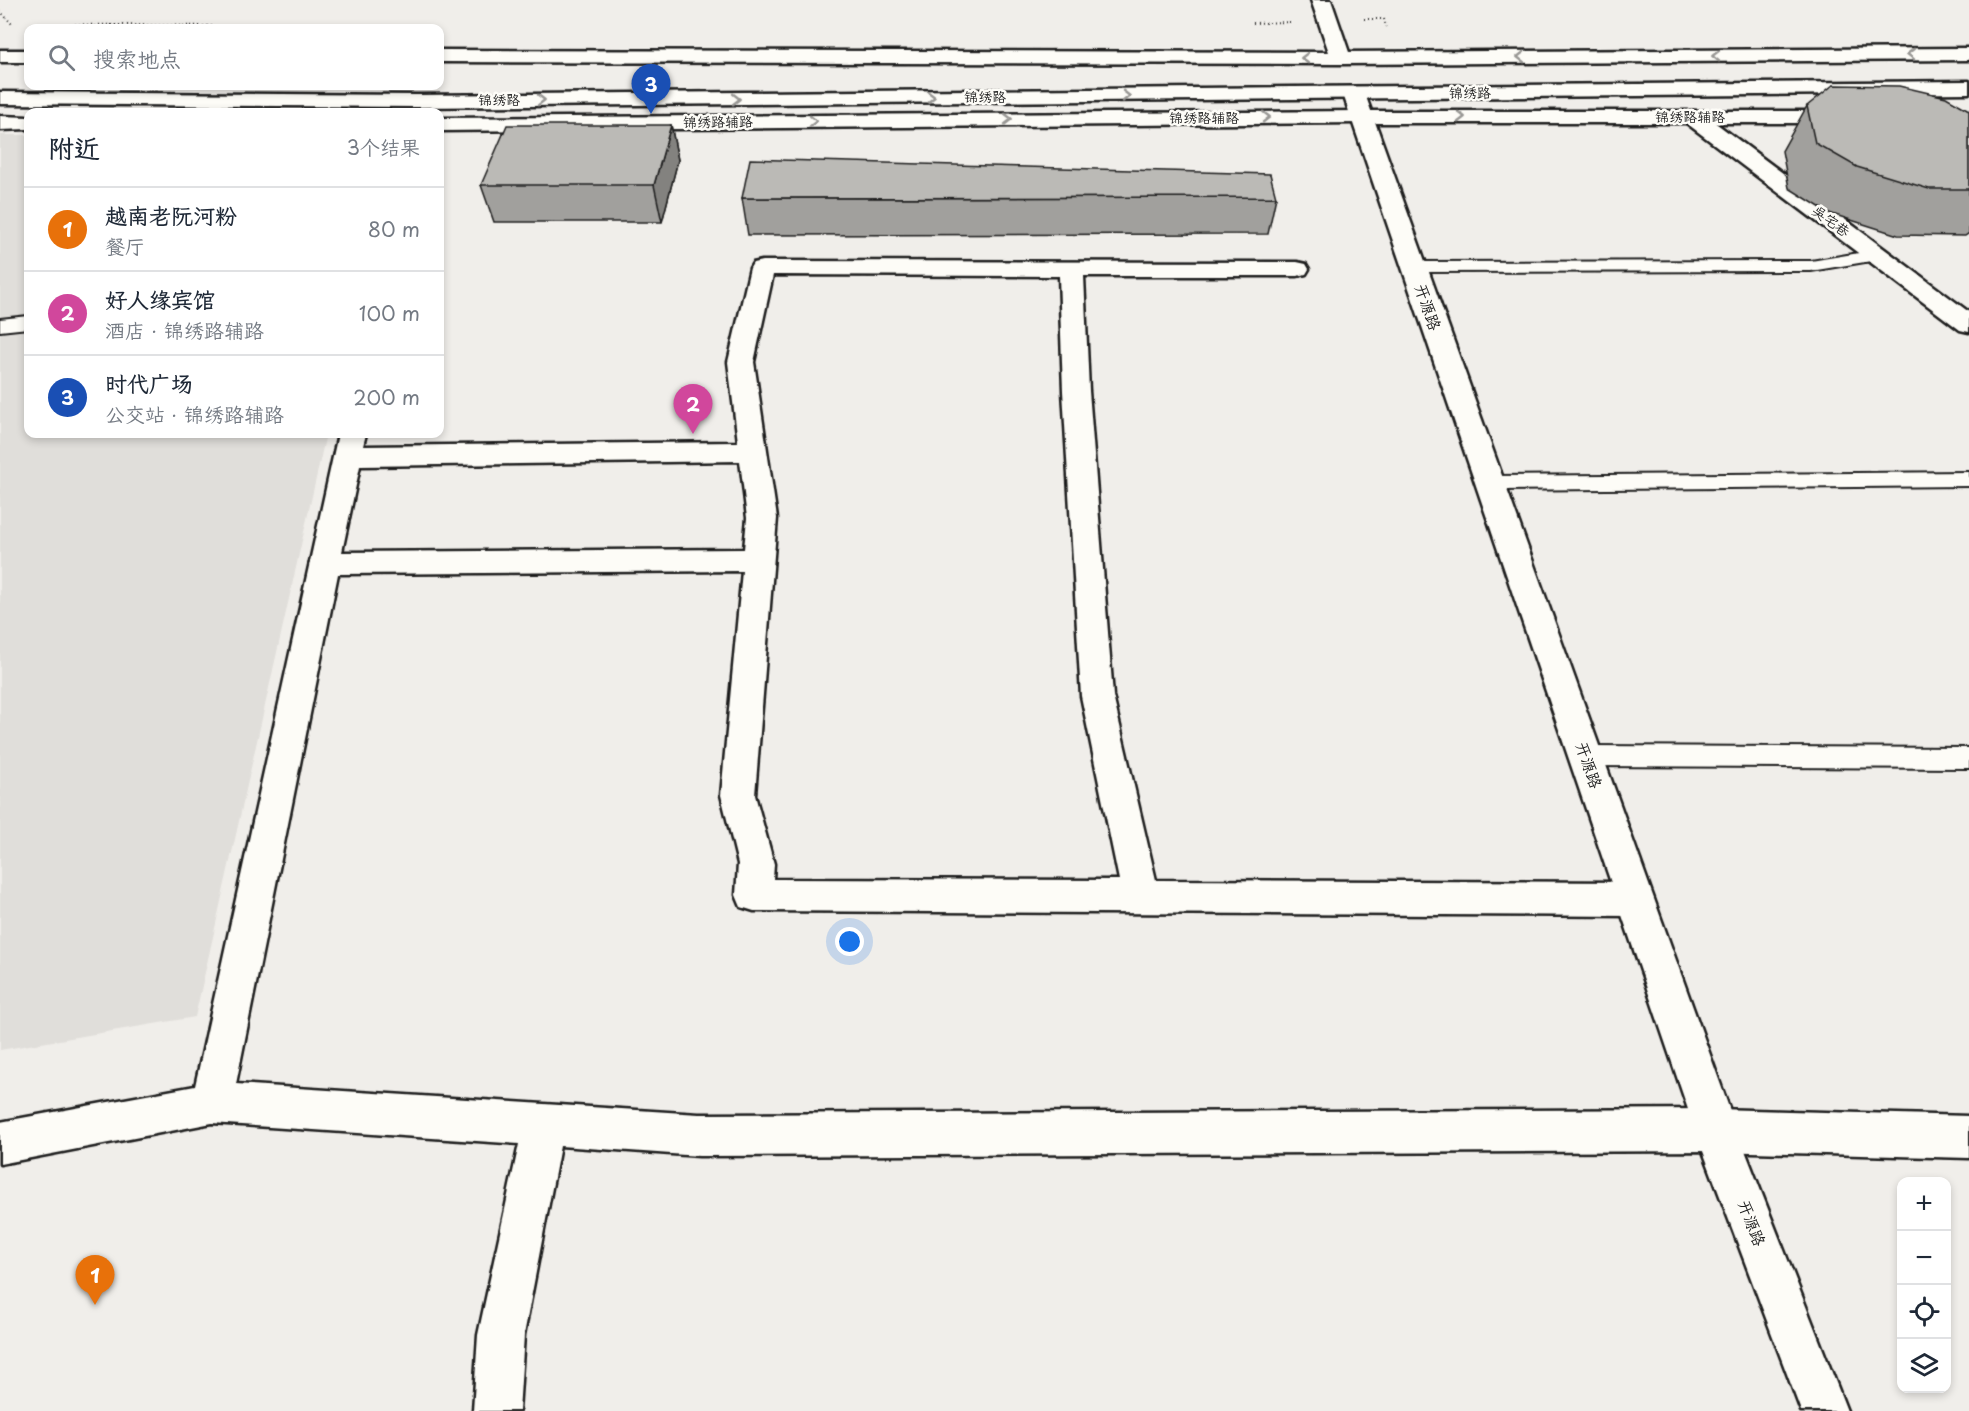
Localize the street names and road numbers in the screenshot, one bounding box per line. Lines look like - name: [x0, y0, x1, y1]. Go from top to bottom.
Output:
- street label: 锦绣路: [1449, 82, 1491, 103]
- street label: 锦绣路: [964, 86, 1006, 107]
- street label: 锦绣路: [478, 89, 520, 110]
- street label: 锦绣路辅路: [1655, 106, 1725, 127]
- street label: 锦绣路辅路: [1169, 107, 1239, 128]
- street label: 锦绣路辅路: [683, 110, 753, 133]
- street label: 吴宅巷: [1808, 200, 1855, 242]
- street label: 开源路: [1410, 280, 1448, 333]
- street label: 开源路: [1571, 738, 1609, 791]
- street label: 开源路: [1733, 1196, 1773, 1249]

